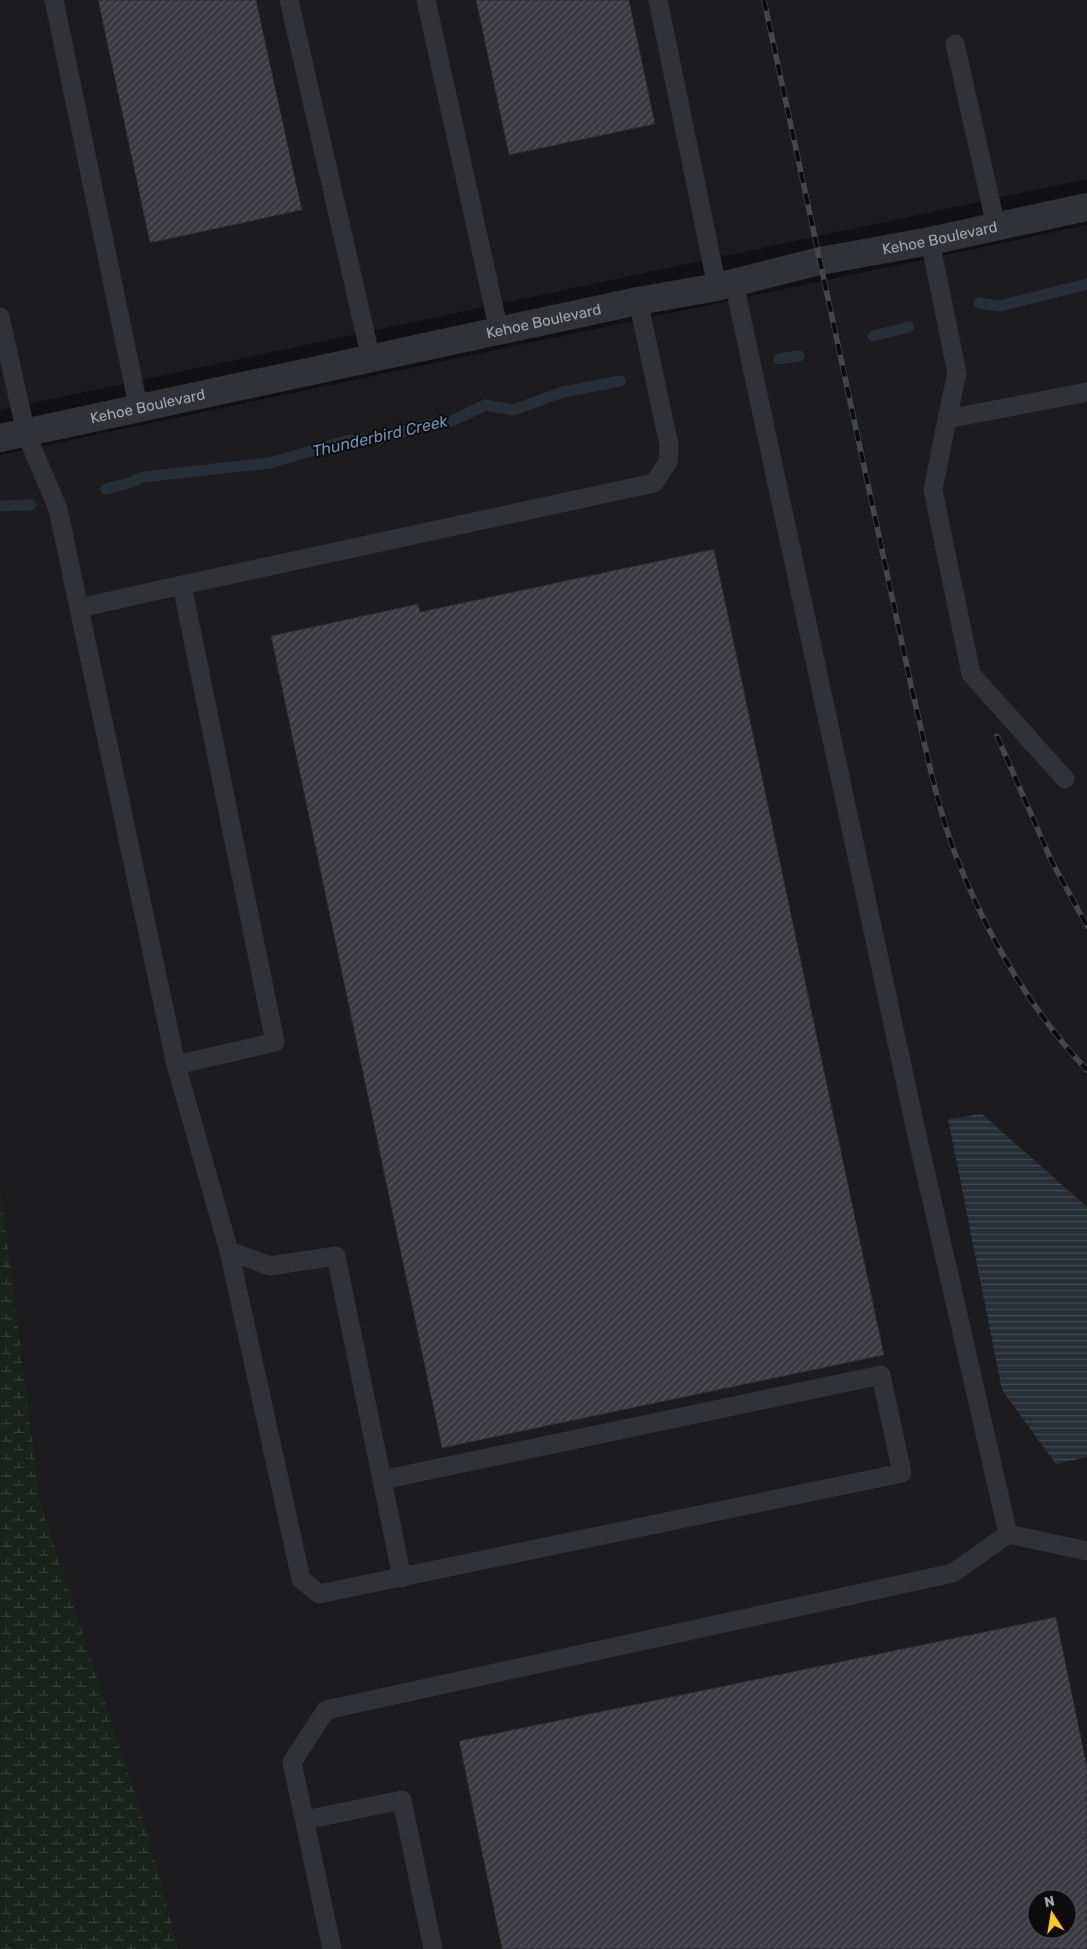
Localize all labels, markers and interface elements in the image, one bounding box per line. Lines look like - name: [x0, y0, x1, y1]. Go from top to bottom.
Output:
- street label: Kehoe Boulevard: [881, 218, 999, 259]
- street label: Kehoe Boulevard: [484, 300, 603, 342]
- street label: Kehoe Boulevard: [88, 385, 207, 427]
- water label: Thunderbird Creek: [311, 411, 450, 461]
- north arrow: [1027, 1889, 1077, 1939]
- text: N: [1043, 1892, 1056, 1911]

